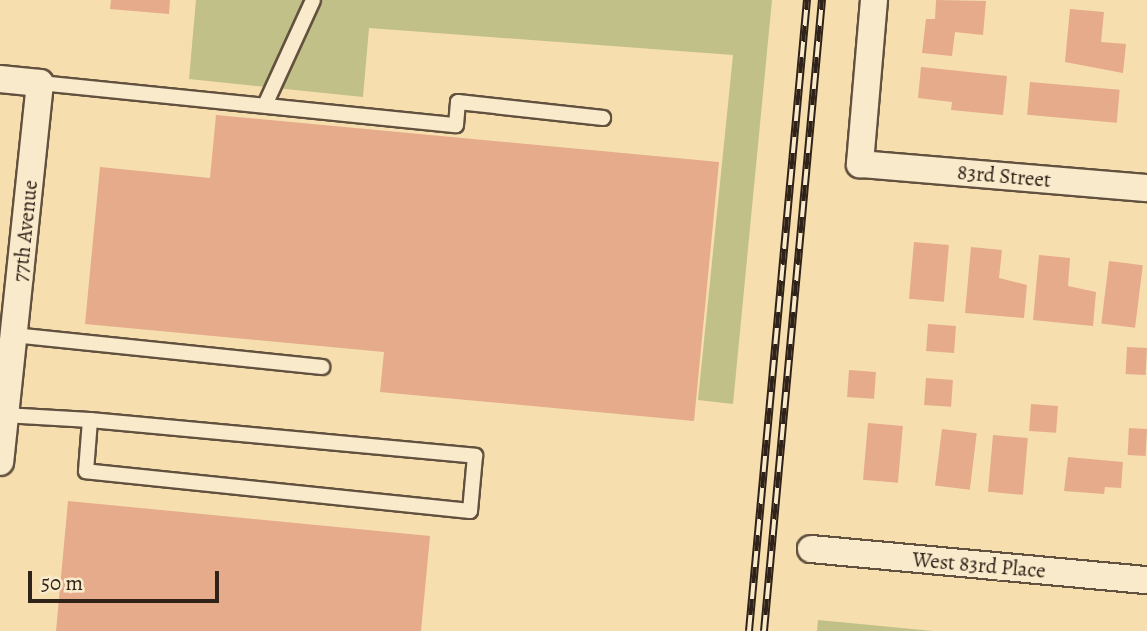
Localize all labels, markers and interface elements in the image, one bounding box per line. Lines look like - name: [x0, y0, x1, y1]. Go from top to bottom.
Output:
- street label: 83rd Street: [956, 159, 1052, 193]
- street label: 77th Avenue: [7, 179, 43, 283]
- street label: West 83rd Place: [911, 547, 1047, 583]
- scale bar: [32, 558, 222, 602]
- text: 50 m: [41, 569, 83, 597]

